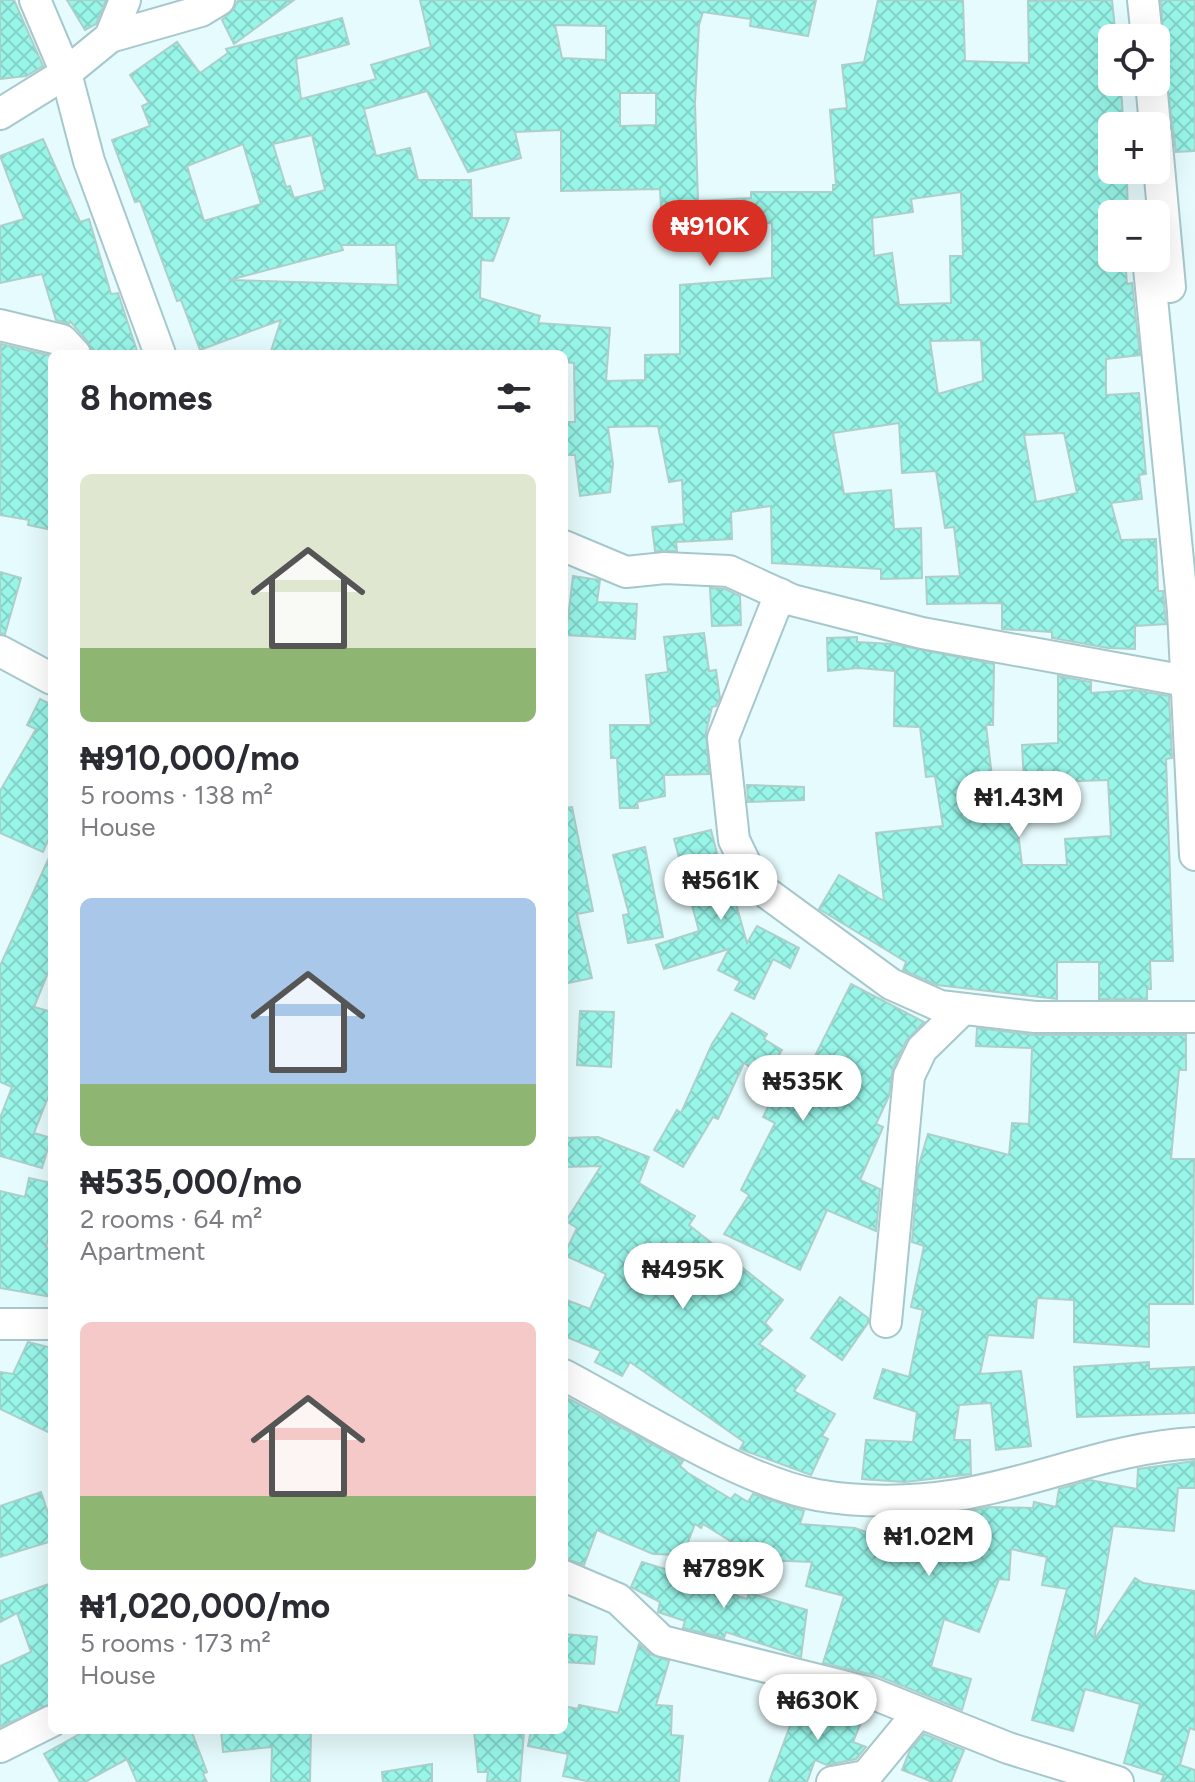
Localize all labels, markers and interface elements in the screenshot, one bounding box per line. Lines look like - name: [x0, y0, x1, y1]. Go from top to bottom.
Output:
- map controls: [1098, 24, 1170, 272]
- button: locate: [1098, 24, 1170, 96]
- button: +: [1098, 112, 1170, 184]
- pin: ₦910K: [654, 200, 766, 268]
- button: −: [1098, 200, 1170, 272]
- text: ₦910K: [671, 210, 750, 242]
- icon: filters: [492, 376, 536, 420]
- text: 8 homes: [80, 378, 212, 419]
- icon: home: [236, 526, 380, 670]
- text: ₦910,000/mo: [80, 738, 300, 779]
- pin: ₦1.43M: [954, 771, 1084, 839]
- text: 5 rooms · 138 m²: [80, 779, 273, 811]
- text: ₦1.43M: [974, 781, 1064, 813]
- text: House: [80, 811, 155, 843]
- pin: ₦561K: [665, 854, 777, 922]
- text: ₦561K: [682, 864, 760, 896]
- icon: home: [236, 950, 380, 1094]
- pin: ₦535K: [747, 1055, 859, 1123]
- text: ₦535K: [763, 1065, 843, 1097]
- text: ₦535,000/mo: [80, 1162, 302, 1203]
- text: 2 rooms · 64 m²: [80, 1203, 262, 1235]
- text: Apartment: [80, 1235, 206, 1267]
- pin: ₦495K: [627, 1243, 739, 1311]
- text: ₦495K: [642, 1253, 724, 1285]
- icon: home: [236, 1374, 380, 1518]
- pin: ₦1.02M: [864, 1510, 994, 1578]
- text: ₦1.02M: [884, 1520, 974, 1552]
- pin: ₦789K: [668, 1542, 780, 1610]
- text: ₦789K: [683, 1552, 765, 1584]
- text: ₦1,020,000/mo: [80, 1586, 330, 1627]
- text: 5 rooms · 173 m²: [80, 1627, 271, 1659]
- text: House: [80, 1659, 155, 1691]
- pin: ₦630K: [762, 1674, 874, 1742]
- text: ₦630K: [777, 1684, 859, 1716]

